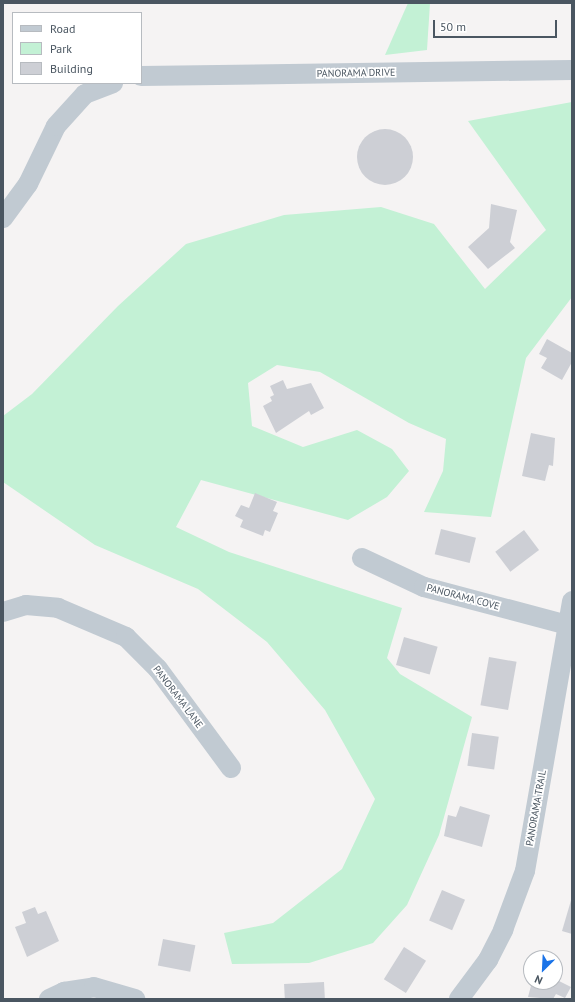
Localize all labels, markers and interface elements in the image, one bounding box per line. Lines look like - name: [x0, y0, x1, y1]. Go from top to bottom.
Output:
- legend: [12, 12, 142, 84]
- scale bar: [435, 12, 559, 38]
- text: 50 m: [440, 19, 466, 34]
- text: Road: [50, 21, 75, 36]
- text: Park: [50, 41, 72, 56]
- text: Building: [50, 61, 93, 76]
- street label: PANORAMA DRIVE: [317, 66, 395, 80]
- street label: PANORAMA COVE: [425, 581, 501, 613]
- street label: PANORAMA LANE: [150, 663, 206, 731]
- street label: PANORAMA TRAIL: [523, 769, 549, 847]
- north arrow: [523, 950, 563, 990]
- text: N: [532, 972, 545, 988]

